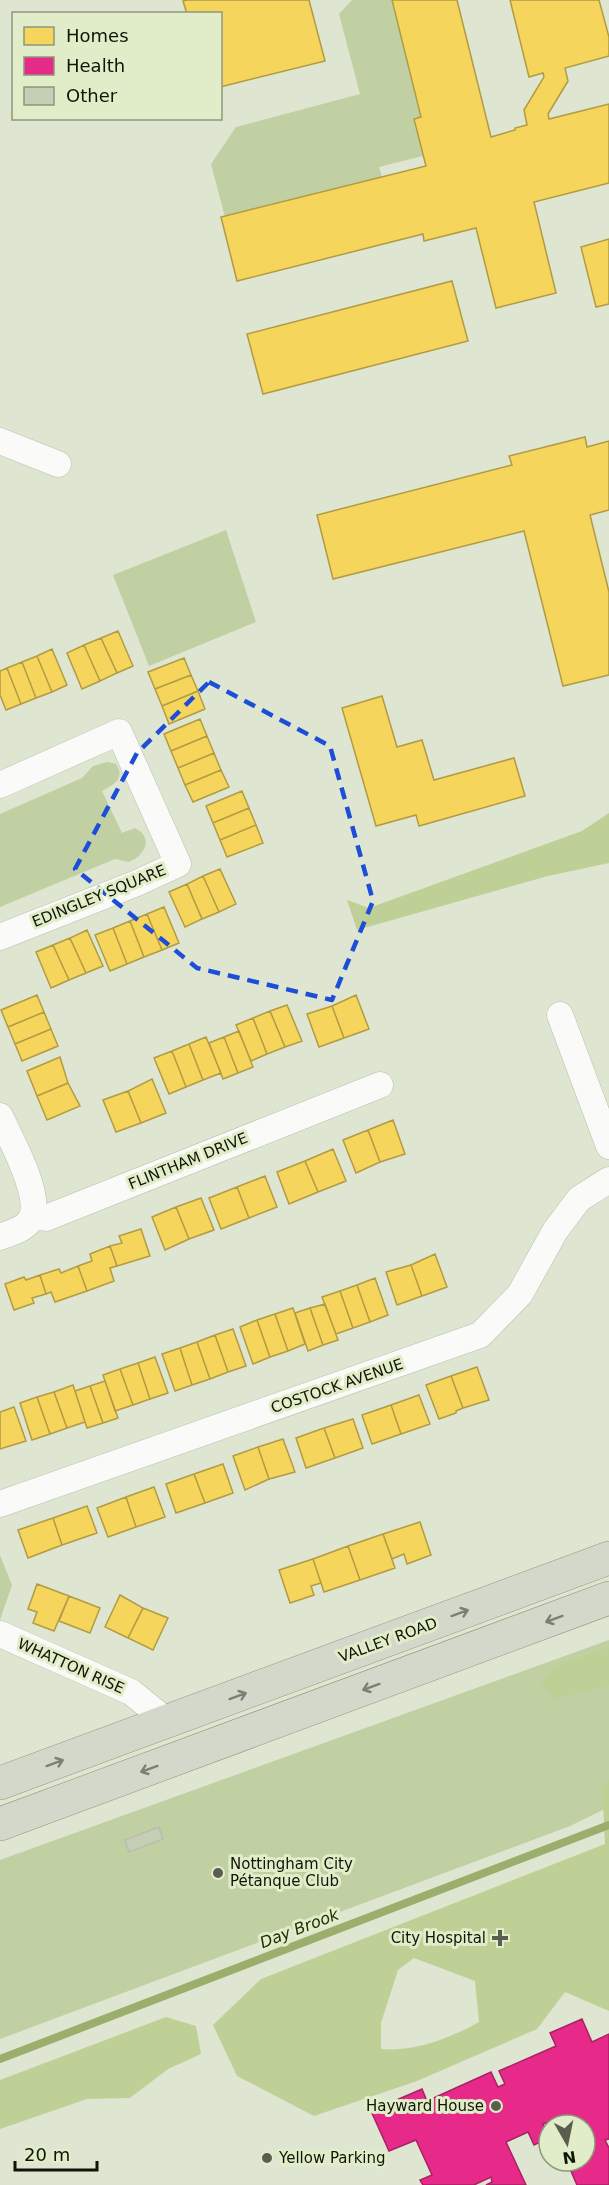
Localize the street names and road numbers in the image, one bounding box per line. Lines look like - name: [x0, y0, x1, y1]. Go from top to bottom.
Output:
- street label: EDINGLEY SQUARE: [30, 861, 168, 931]
- street label: FLINTHAM DRIVE: [126, 1129, 250, 1193]
- street label: COSTOCK AVENUE: [269, 1355, 405, 1417]
- street label: VALLEY ROAD: [336, 1614, 440, 1666]
- street label: WHATTON RISE: [15, 1634, 127, 1698]

